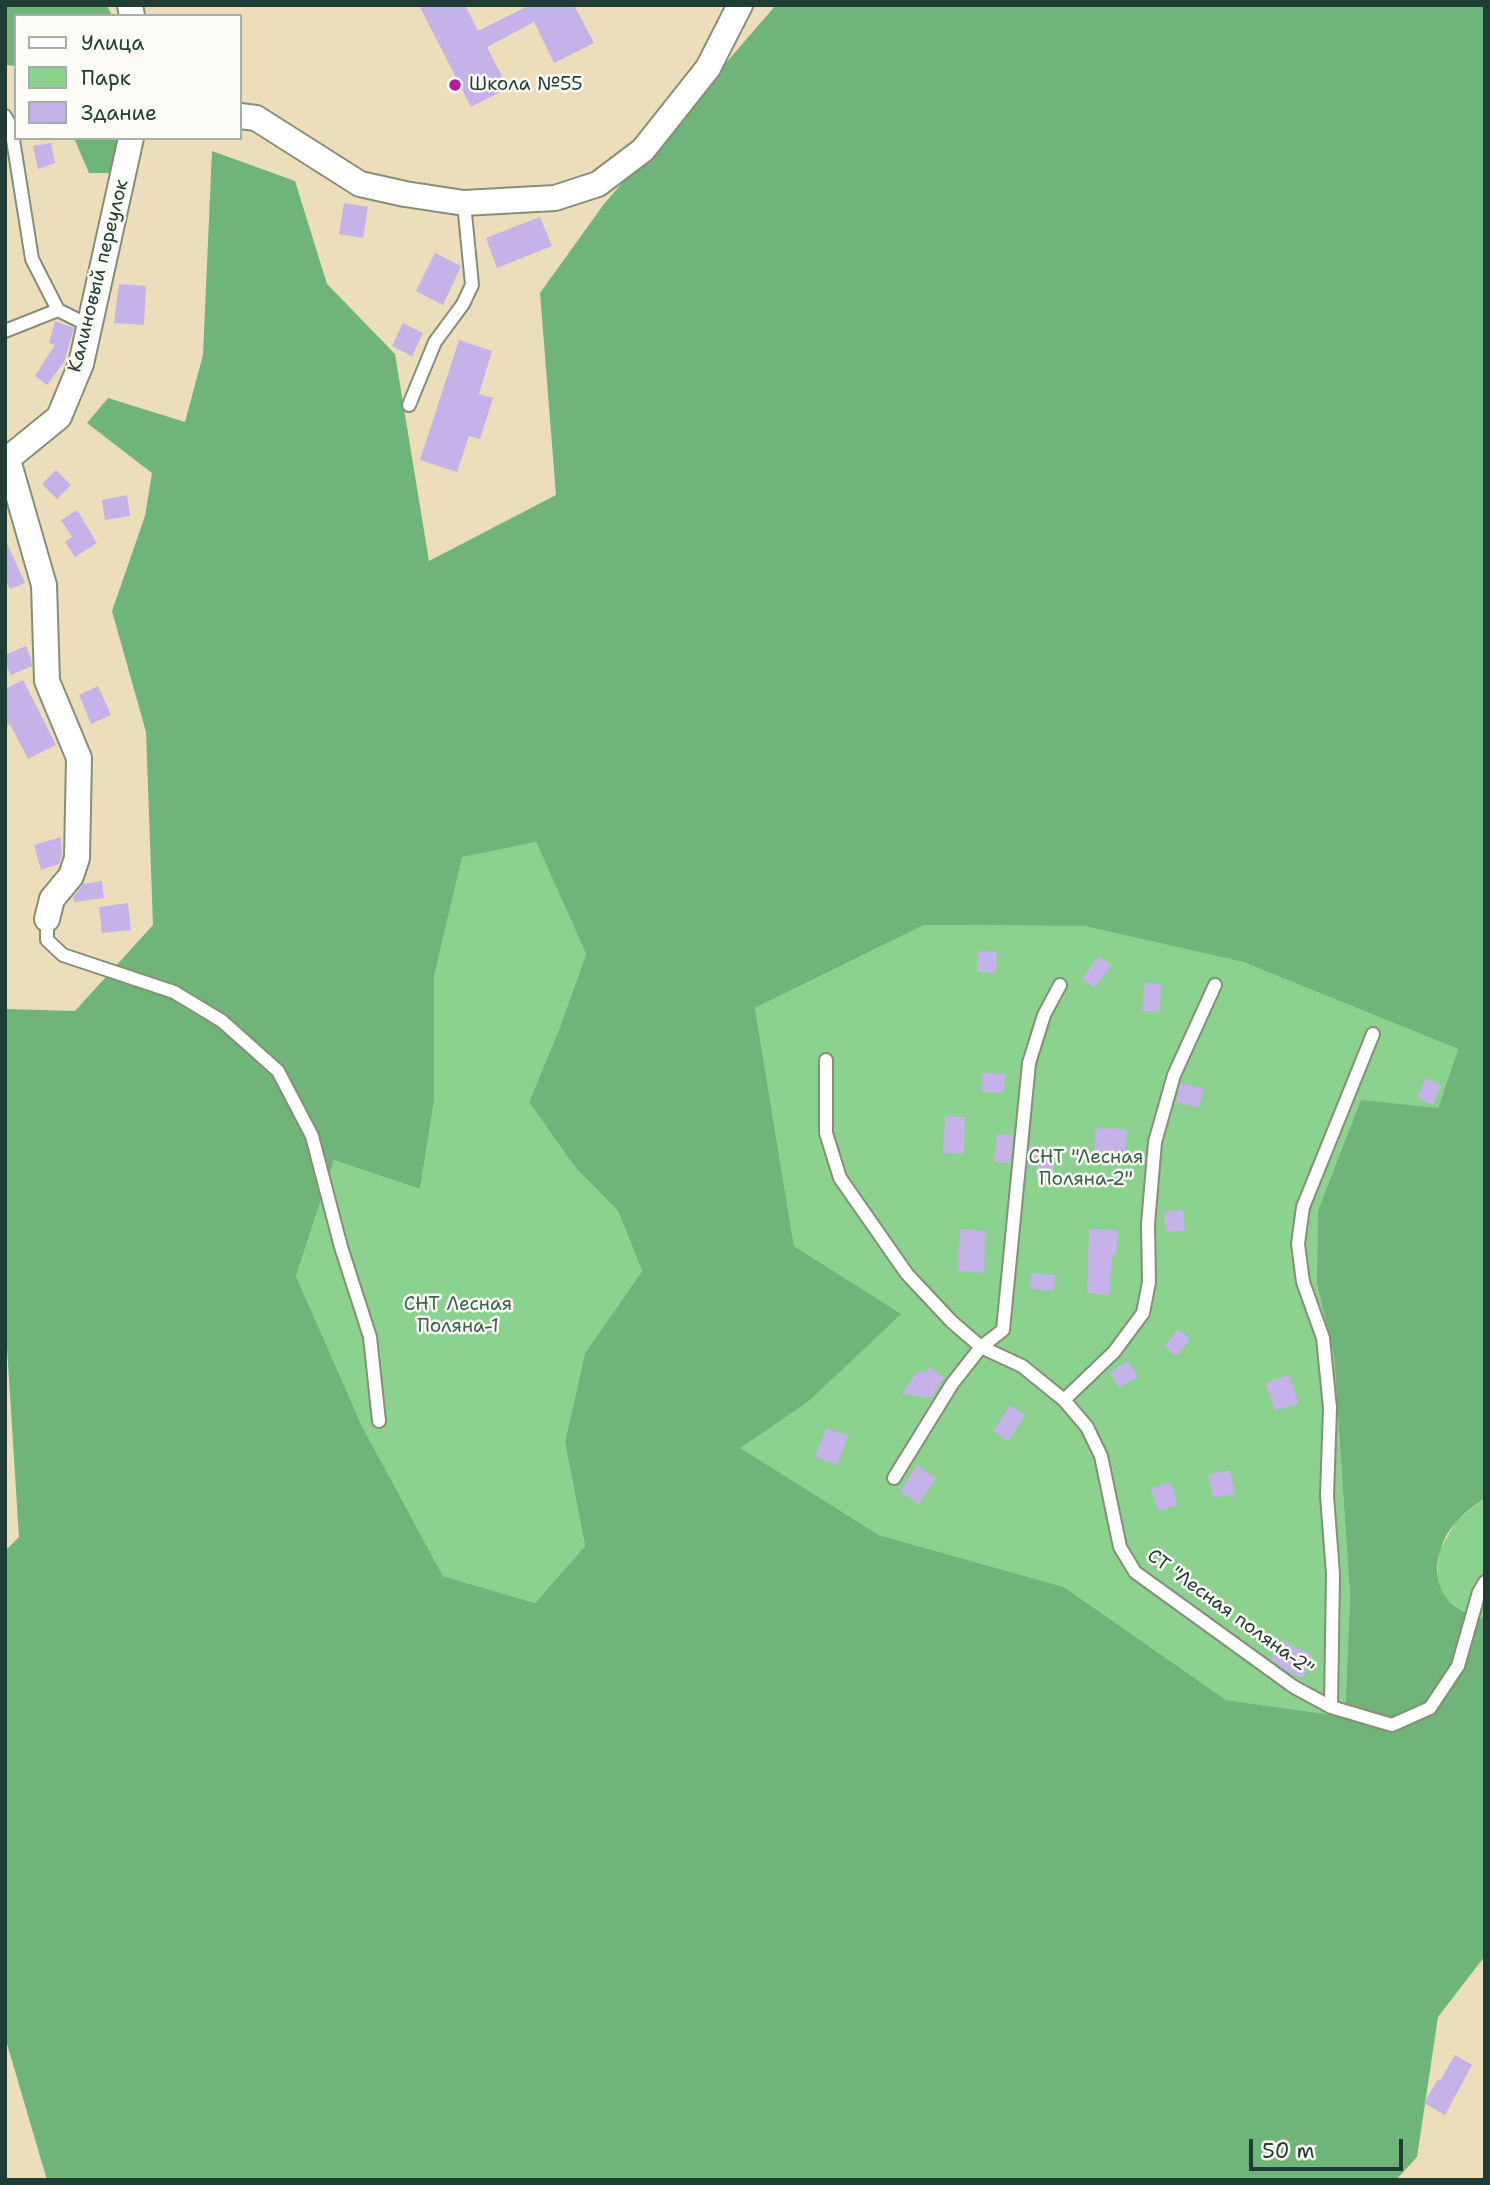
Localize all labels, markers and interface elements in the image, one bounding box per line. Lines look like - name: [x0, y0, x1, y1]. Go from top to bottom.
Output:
- legend: [14, 14, 242, 140]
- text: Улица: [81, 29, 144, 57]
- text: Парк: [81, 64, 131, 92]
- place label: Школа №55: [469, 74, 583, 96]
- marker: Школа №55: [447, 77, 463, 93]
- text: Здание: [81, 99, 157, 127]
- street label: Калиновый переулок: [64, 177, 134, 375]
- park label: СНТ "Лесная Поляна-2": [1029, 1147, 1143, 1191]
- park label: СНТ Лесная Поляна-1: [404, 1294, 512, 1338]
- street label: СТ "Лесная поляна-2": [1142, 1545, 1318, 1681]
- scale bar: [1252, 2126, 1406, 2170]
- text: 50 m: [1262, 2137, 1315, 2165]

